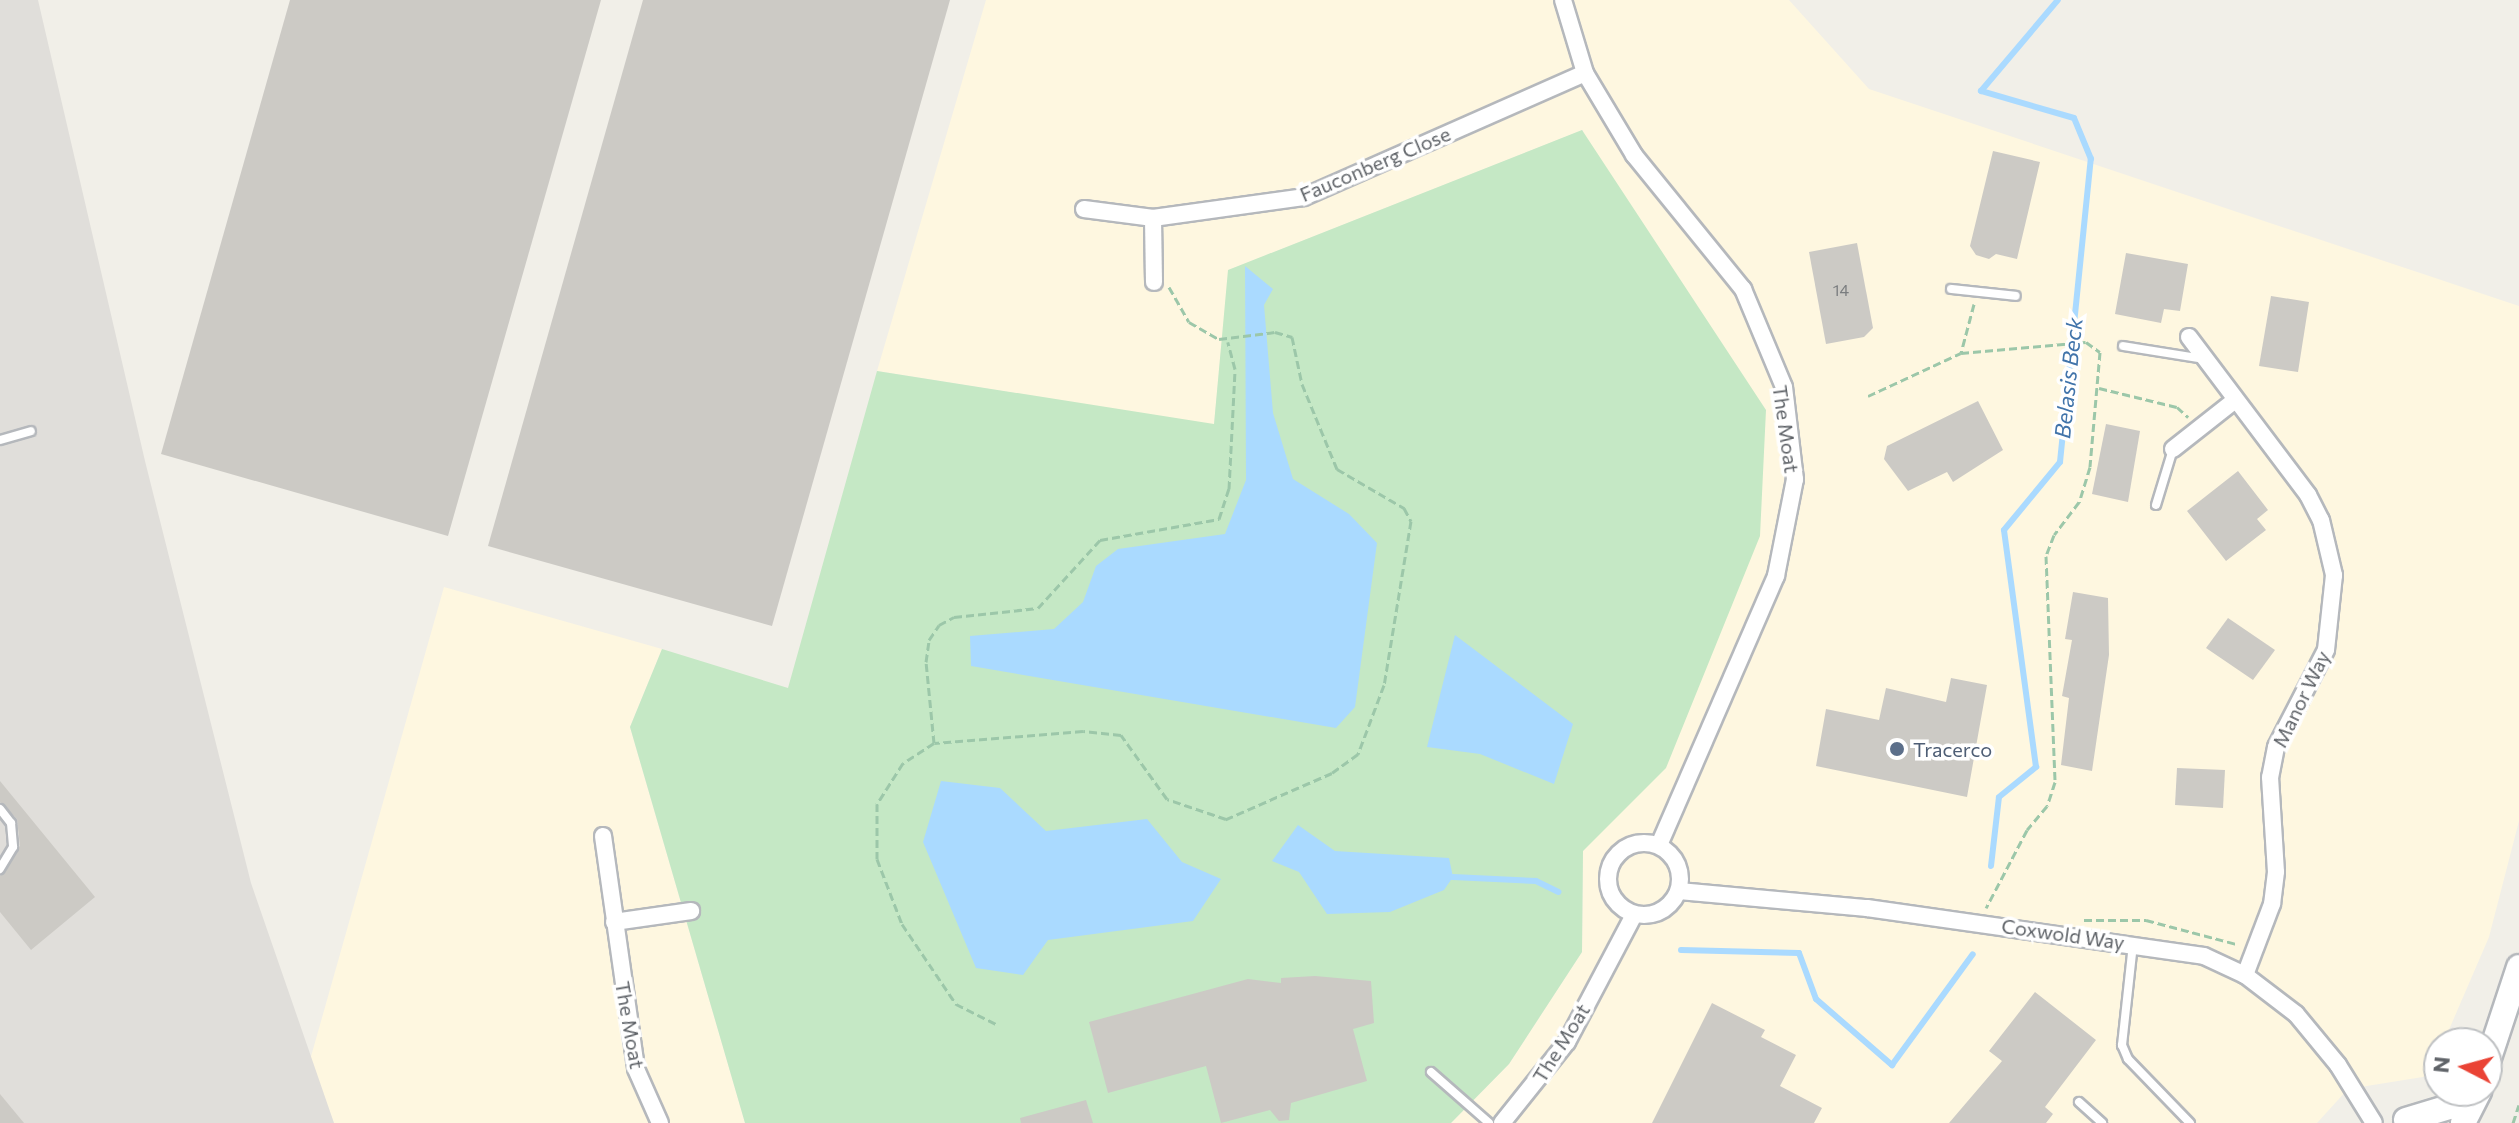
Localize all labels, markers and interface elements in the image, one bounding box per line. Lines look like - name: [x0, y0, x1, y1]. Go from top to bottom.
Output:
- street label: Fauconberg Close: [1296, 121, 1454, 207]
- house number: 14: [1833, 280, 1849, 300]
- water label: Belasis Beck: [2049, 316, 2087, 440]
- street label: The Moat: [1768, 384, 1804, 474]
- street label: Manor Way: [2267, 647, 2335, 751]
- place label: Tracerco: [1913, 737, 1992, 761]
- marker: Tracerco: [1888, 740, 1906, 758]
- street label: Coxwold Way: [2000, 913, 2126, 955]
- street label: The Moat: [611, 979, 649, 1071]
- street label: The Moat: [1527, 999, 1595, 1087]
- north arrow: [2423, 1027, 2503, 1107]
- text: N: [2426, 1055, 2455, 1074]

